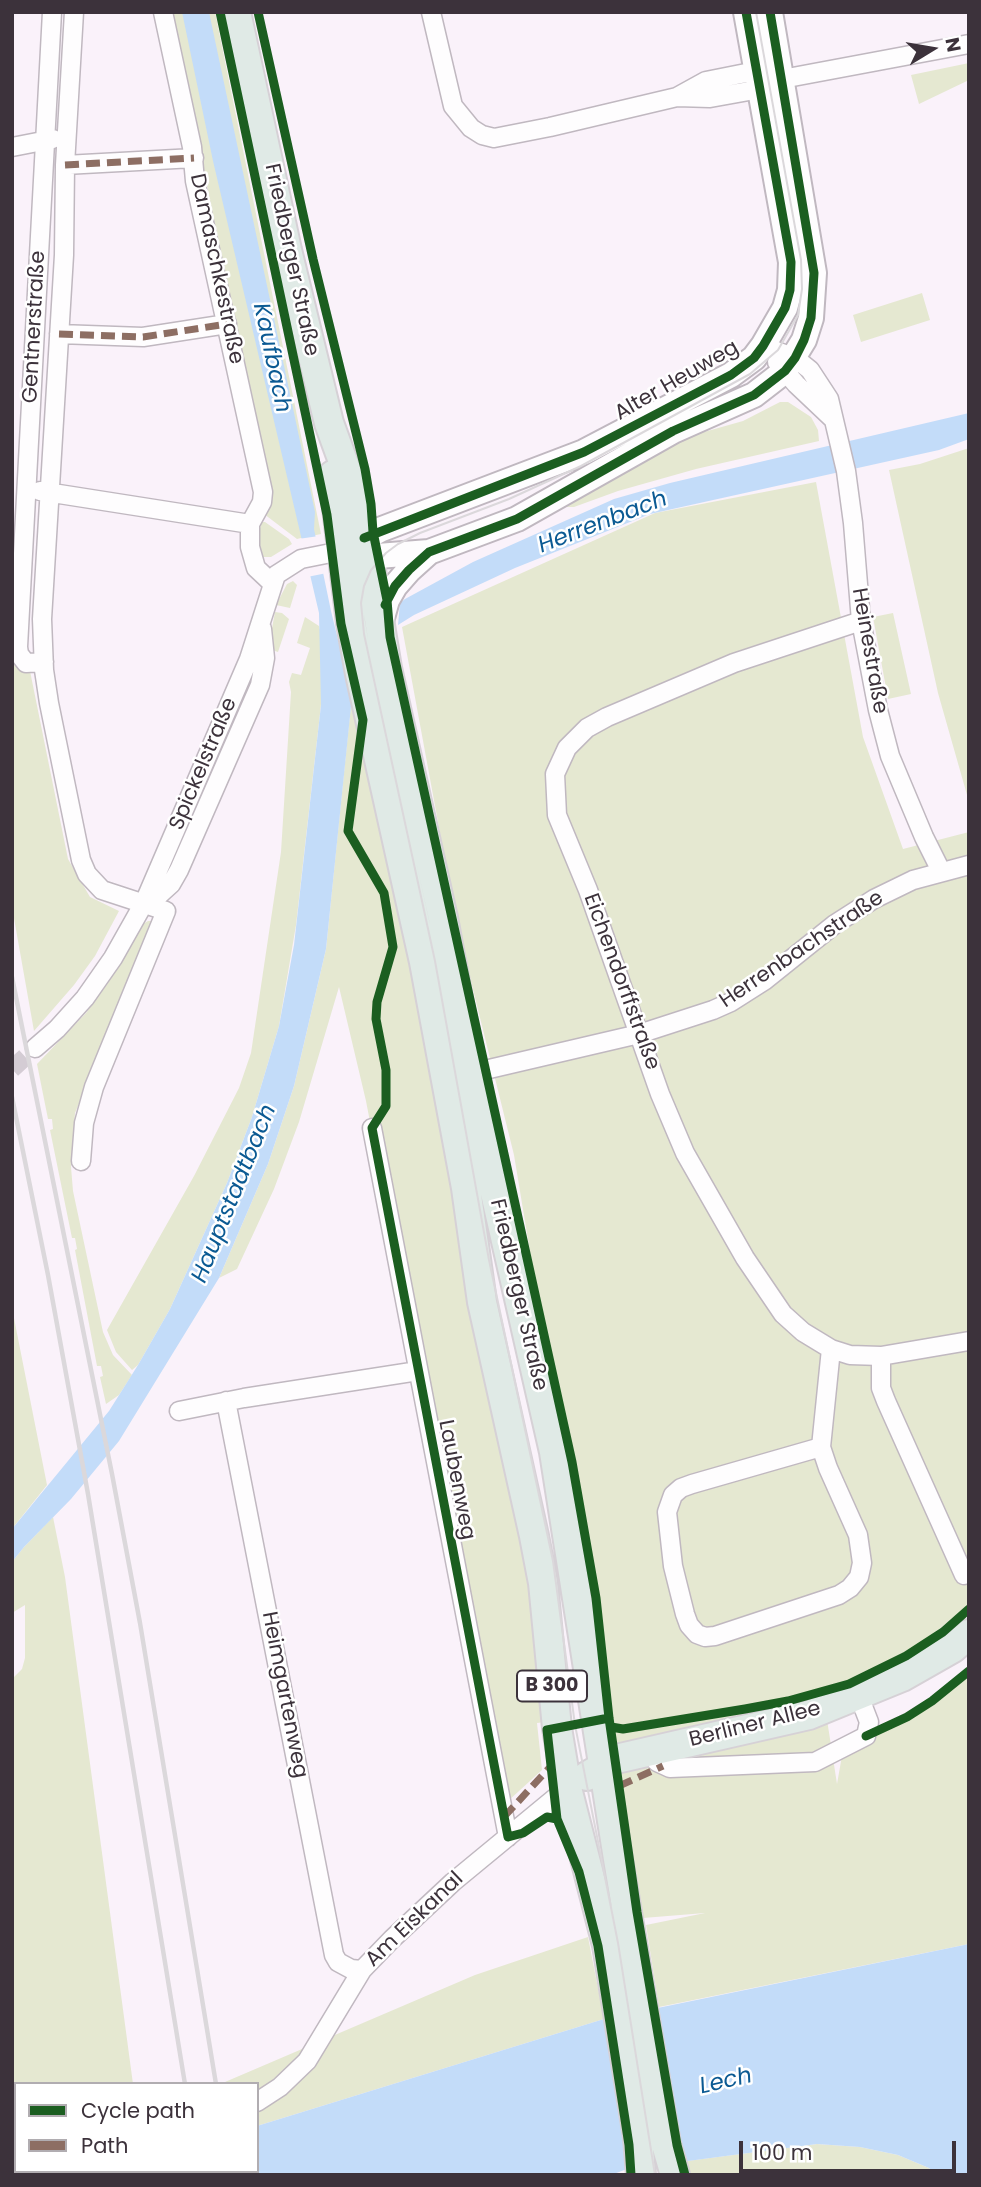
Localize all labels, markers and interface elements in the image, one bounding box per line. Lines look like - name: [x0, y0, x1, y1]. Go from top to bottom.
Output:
- north arrow: [897, 14, 967, 84]
- text: N: [938, 35, 968, 54]
- street label: Friedberger Straße: [258, 162, 324, 358]
- street label: Damaschkestraße: [184, 172, 248, 366]
- street label: Gentnerstraße: [18, 250, 52, 404]
- water label: Kaufbach: [246, 301, 296, 415]
- street label: Alter Heuweg: [611, 335, 743, 427]
- water label: Herrenbach: [535, 486, 671, 560]
- street label: Heinestraße: [846, 586, 892, 716]
- street label: Spickelstraße: [165, 694, 243, 834]
- street label: Herrenbachstraße: [715, 886, 889, 1014]
- street label: Eichendorffstraße: [577, 890, 665, 1074]
- water label: Hauptstadtbach: [187, 1101, 283, 1287]
- street label: Friedberger Straße: [484, 1197, 552, 1393]
- street label: Laubenweg: [432, 1418, 480, 1542]
- street label: Heimgartenweg: [255, 1610, 313, 1780]
- road number: B 300: [517, 1670, 587, 1702]
- street label: Berliner Allee: [687, 1697, 823, 1753]
- street label: Am Eiskanal: [361, 1867, 469, 1973]
- water label: Lech: [697, 2063, 755, 2101]
- legend: [14, 2082, 259, 2173]
- text: Cycle path: [81, 2096, 195, 2125]
- scale bar: [743, 2128, 960, 2172]
- text: Path: [81, 2131, 128, 2160]
- text: 100 m: [752, 2138, 812, 2167]

